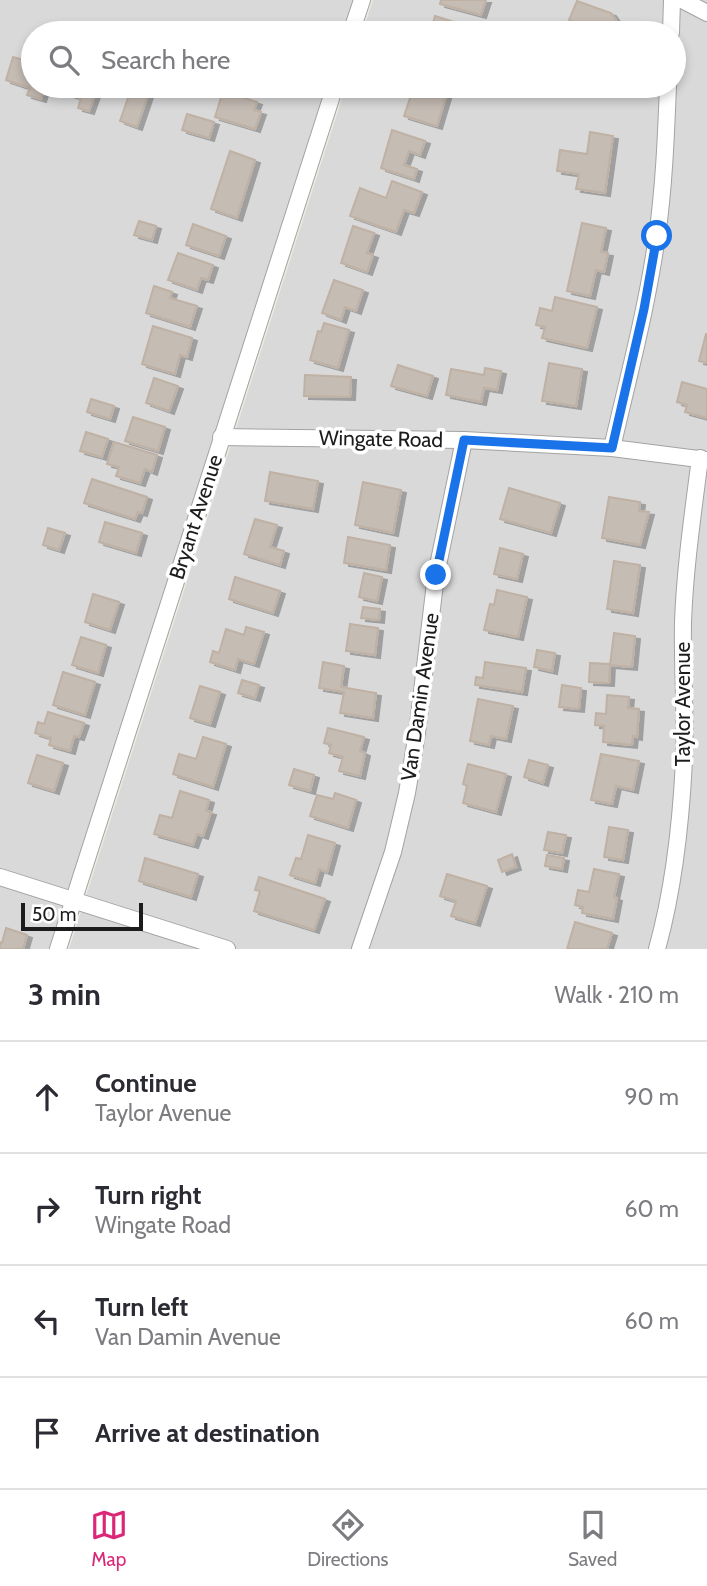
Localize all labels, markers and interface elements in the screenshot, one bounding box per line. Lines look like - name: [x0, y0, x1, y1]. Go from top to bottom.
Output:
- search box: [21, 21, 686, 98]
- icon: search: [45, 41, 83, 79]
- text: Search here: [101, 44, 230, 76]
- route start: [641, 220, 672, 251]
- street label: Wingate Road: [319, 425, 443, 452]
- street label: Bryant Avenue: [164, 451, 228, 582]
- route end: [420, 559, 451, 590]
- street label: Van Damin Avenue: [395, 611, 444, 783]
- street label: Taylor Avenue: [670, 641, 695, 766]
- scale bar: [21, 900, 144, 932]
- text: 50 m: [32, 903, 76, 926]
- text: 3 min: [28, 976, 101, 1013]
- text: Walk · 210 m: [555, 981, 679, 1009]
- text: Continue: [95, 1067, 197, 1099]
- icon: ahead: [28, 1078, 66, 1116]
- text: 90 m: [625, 1083, 679, 1111]
- text: Taylor Avenue: [95, 1099, 231, 1127]
- text: Turn right: [95, 1179, 201, 1211]
- icon: right: [28, 1190, 66, 1228]
- text: 60 m: [625, 1195, 679, 1223]
- text: Wingate Road: [95, 1211, 231, 1239]
- text: Turn left: [95, 1291, 188, 1323]
- icon: left: [28, 1302, 66, 1340]
- text: 60 m: [625, 1307, 679, 1335]
- text: Van Damin Avenue: [95, 1323, 281, 1351]
- icon: arrive: [28, 1414, 66, 1452]
- text: Arrive at destination: [95, 1417, 320, 1449]
- tab: Map: [90, 1506, 128, 1571]
- tab: Directions: [307, 1506, 388, 1571]
- tab: Saved: [568, 1506, 617, 1571]

